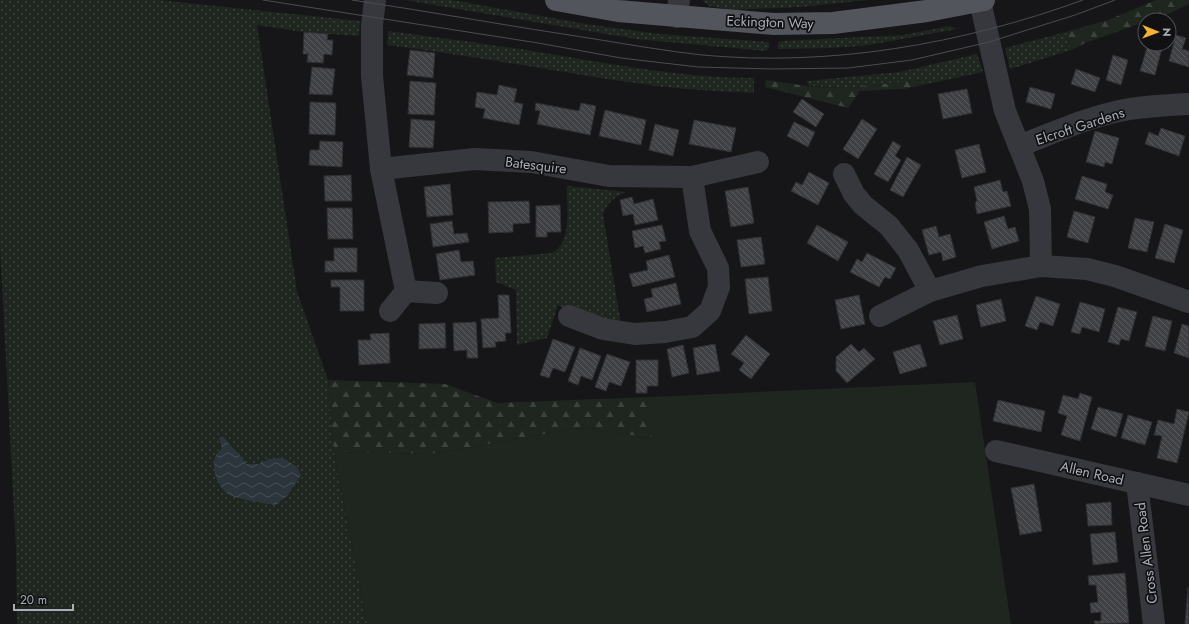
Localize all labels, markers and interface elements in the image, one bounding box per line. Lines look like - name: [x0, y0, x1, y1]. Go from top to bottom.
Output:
- street label: Eckington Way: [726, 10, 815, 34]
- north arrow: [1137, 12, 1177, 52]
- text: N: [1159, 28, 1175, 37]
- street label: Elcroft Gardens: [1033, 102, 1127, 150]
- street label: Batesquire: [504, 151, 568, 179]
- street label: Allen Road: [1058, 456, 1126, 490]
- street label: Cross Allen Road: [1130, 501, 1162, 605]
- scale bar: [14, 586, 73, 612]
- text: 20 m: [20, 591, 47, 609]

